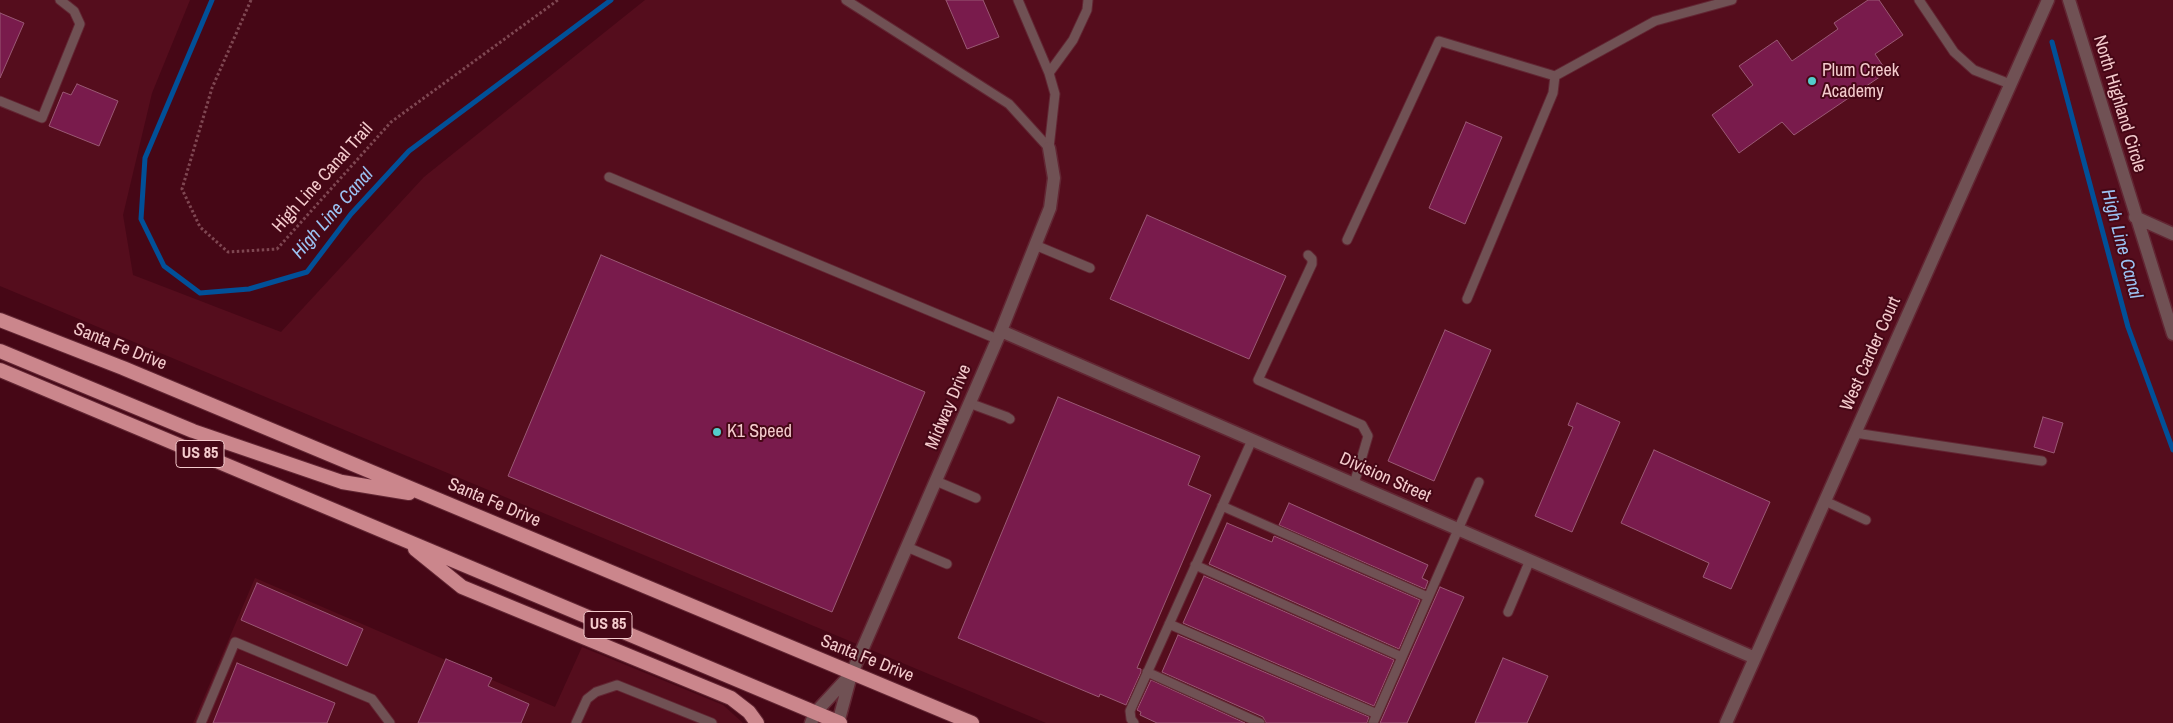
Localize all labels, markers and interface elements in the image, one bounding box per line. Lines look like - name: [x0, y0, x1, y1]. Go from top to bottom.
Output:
- street label: North Highland Circle: [2088, 33, 2150, 175]
- place label: Plum Creek Academy: [1822, 60, 1899, 102]
- marker: Plum Creek Academy: [1806, 75, 1818, 87]
- street label: High Line Canal Trail: [268, 119, 378, 237]
- water label: High Line Canal: [287, 164, 379, 264]
- water label: High Line Canal: [2095, 187, 2147, 301]
- street label: West Carder Court: [1836, 294, 1906, 414]
- street label: Santa Fe Drive: [70, 319, 170, 375]
- street label: Midway Drive: [921, 361, 977, 453]
- place label: K1 Speed: [727, 421, 792, 443]
- marker: K1 Speed: [711, 426, 723, 438]
- road number: US 85: [176, 440, 224, 468]
- street label: Division Street: [1336, 448, 1434, 508]
- street label: Santa Fe Drive: [444, 474, 544, 532]
- road number: US 85: [584, 612, 632, 638]
- street label: Santa Fe Drive: [817, 631, 917, 687]

